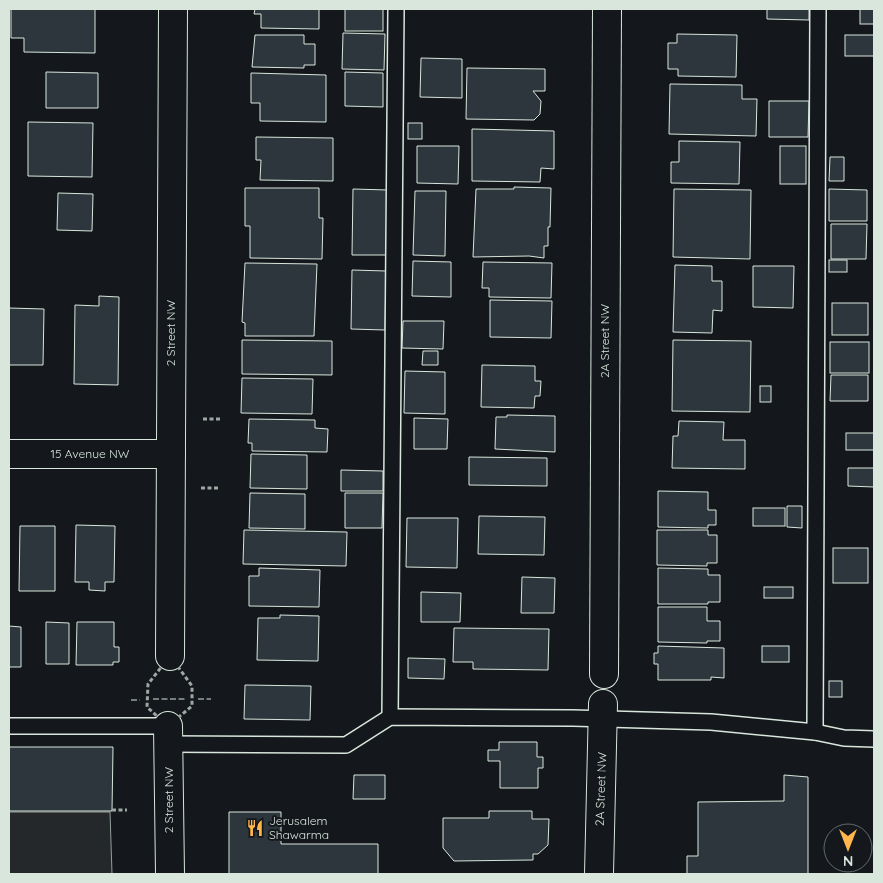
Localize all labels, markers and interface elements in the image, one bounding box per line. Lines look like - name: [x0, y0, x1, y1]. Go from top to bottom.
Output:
- street label: 2 Street NW: [163, 299, 178, 366]
- street label: 2A Street NW: [597, 304, 612, 378]
- street label: 15 Avenue NW: [51, 446, 130, 461]
- street label: 2A Street NW: [592, 751, 609, 826]
- street label: 2 Street NW: [161, 766, 176, 833]
- place label: Jerusalem Shawarma: [269, 813, 329, 842]
- restaurant icon: Jerusalem Shawarma: [245, 818, 265, 838]
- north arrow: [823, 823, 873, 873]
- text: N: [843, 852, 853, 870]

